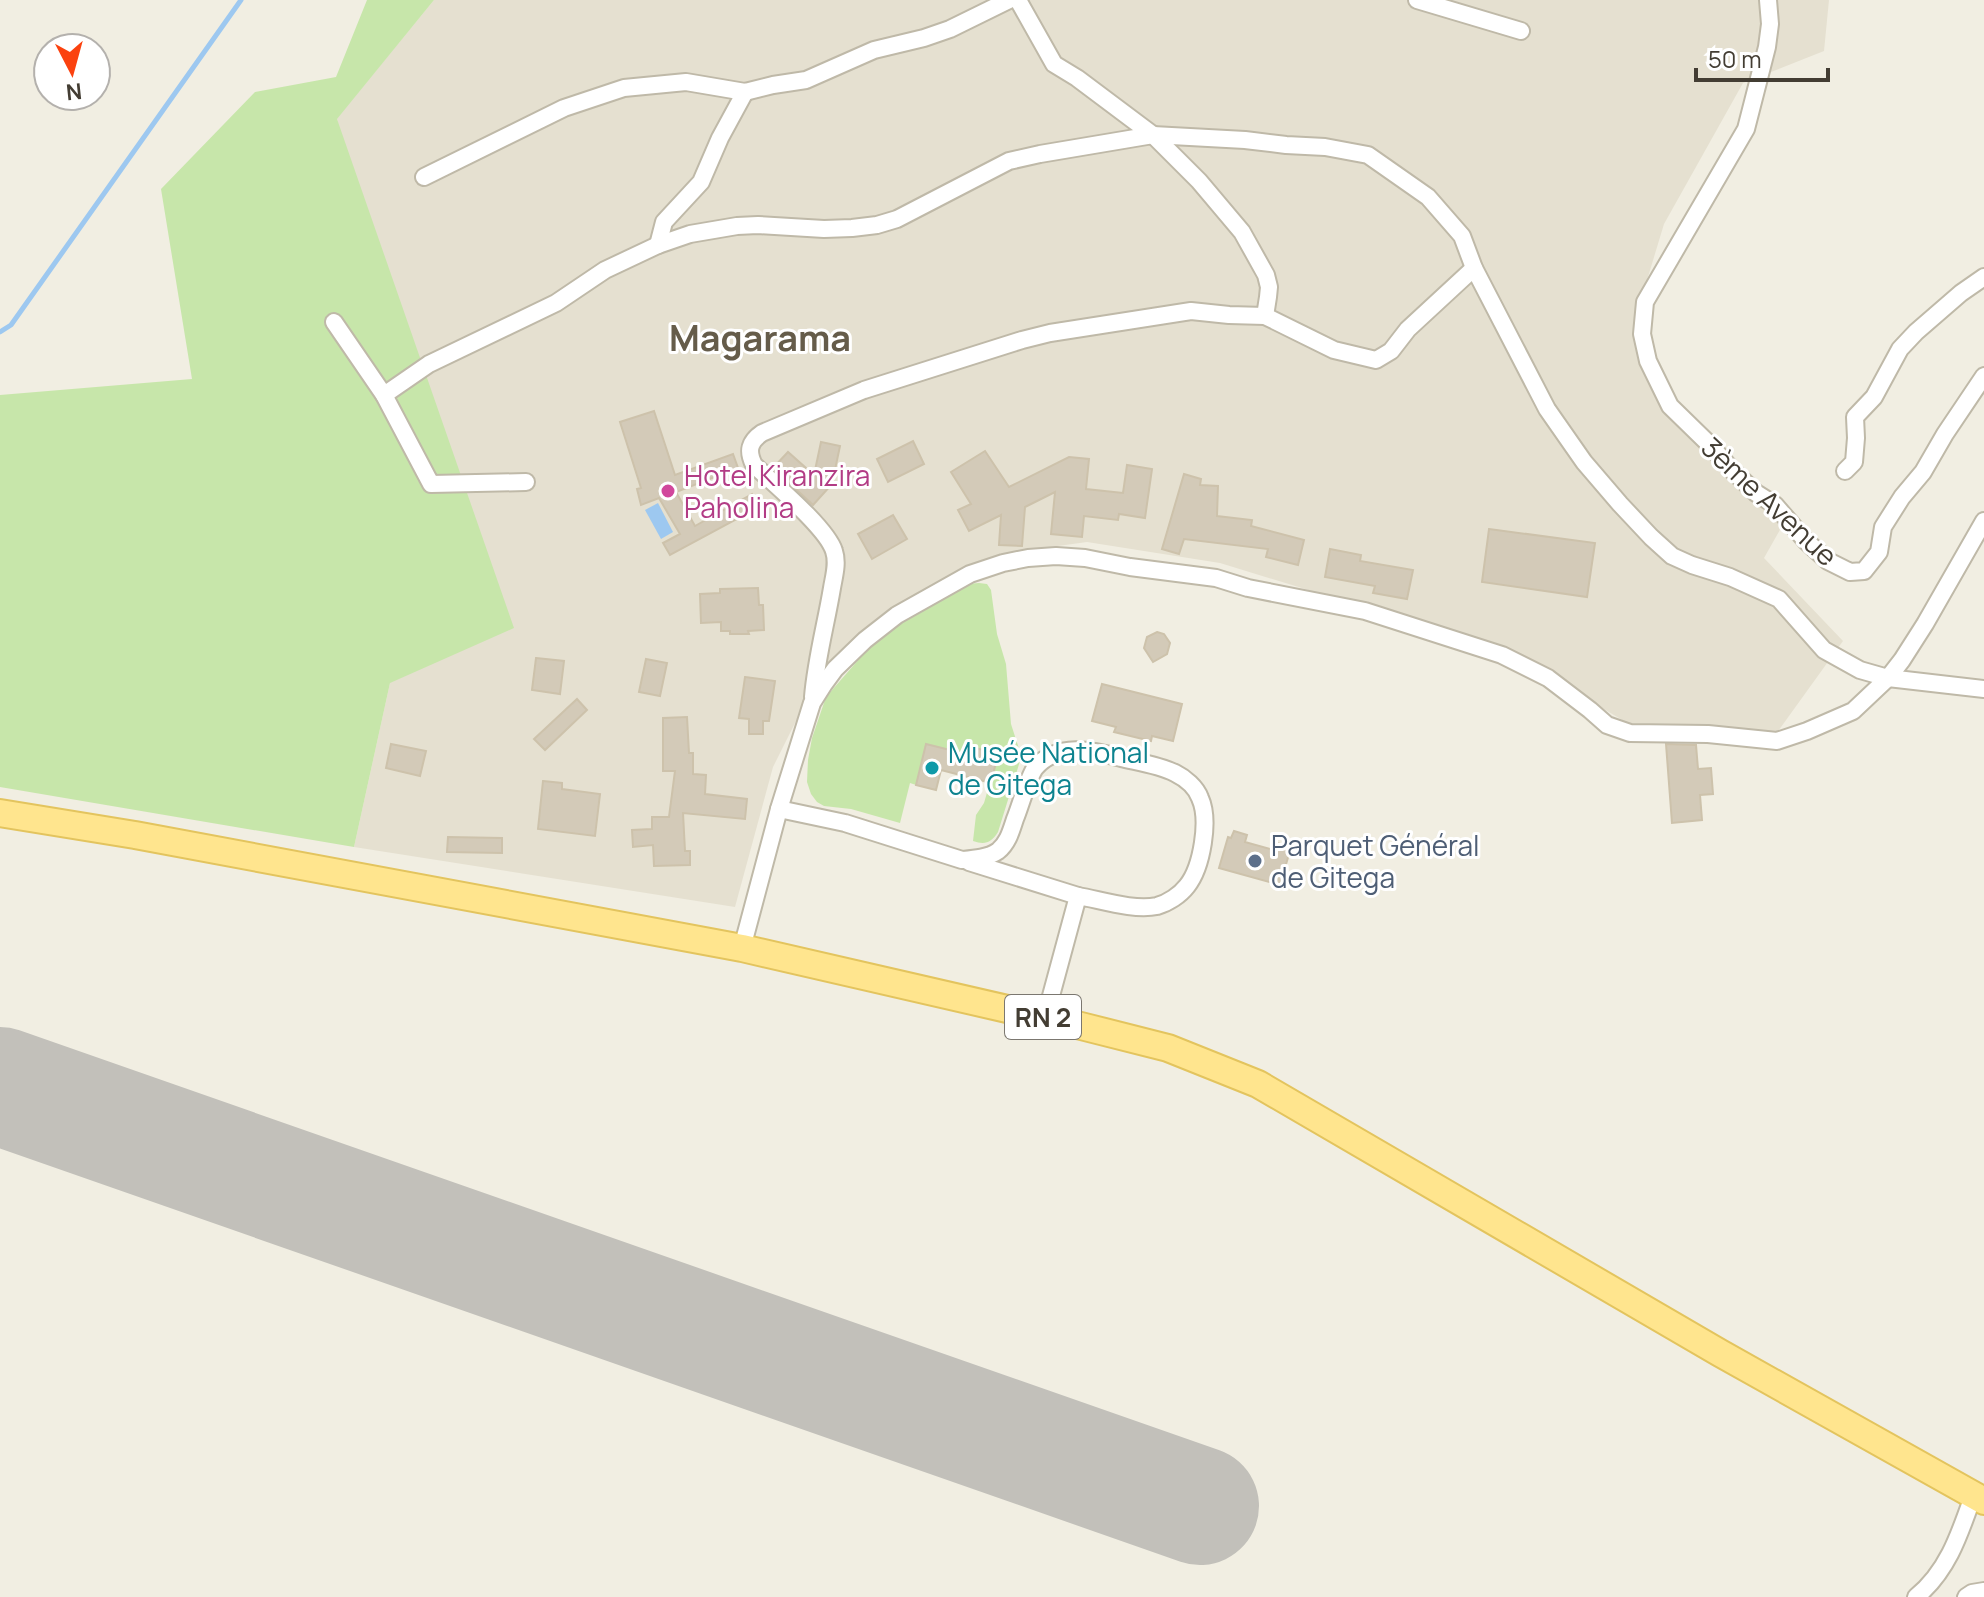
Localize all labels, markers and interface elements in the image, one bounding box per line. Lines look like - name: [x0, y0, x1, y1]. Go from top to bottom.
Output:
- north arrow: [32, 32, 112, 112]
- scale bar: [1696, 32, 1828, 82]
- text: 50 m: [1708, 42, 1762, 75]
- text: N: [65, 76, 84, 108]
- district label: Magarama: [669, 313, 851, 362]
- street label: 3ème Avenue: [1694, 428, 1846, 574]
- place label: Hotel Kiranzira Paholina: [684, 456, 870, 526]
- marker: Hotel Kiranzira Paholina: [659, 482, 677, 500]
- place label: Musée National de Gitega: [948, 733, 1149, 803]
- marker: Musée National de Gitega: [923, 759, 941, 777]
- place label: Parquet Général de Gitega: [1271, 826, 1480, 896]
- marker: Parquet Général de Gitega: [1246, 852, 1264, 870]
- road number: RN 2: [1005, 995, 1081, 1039]

